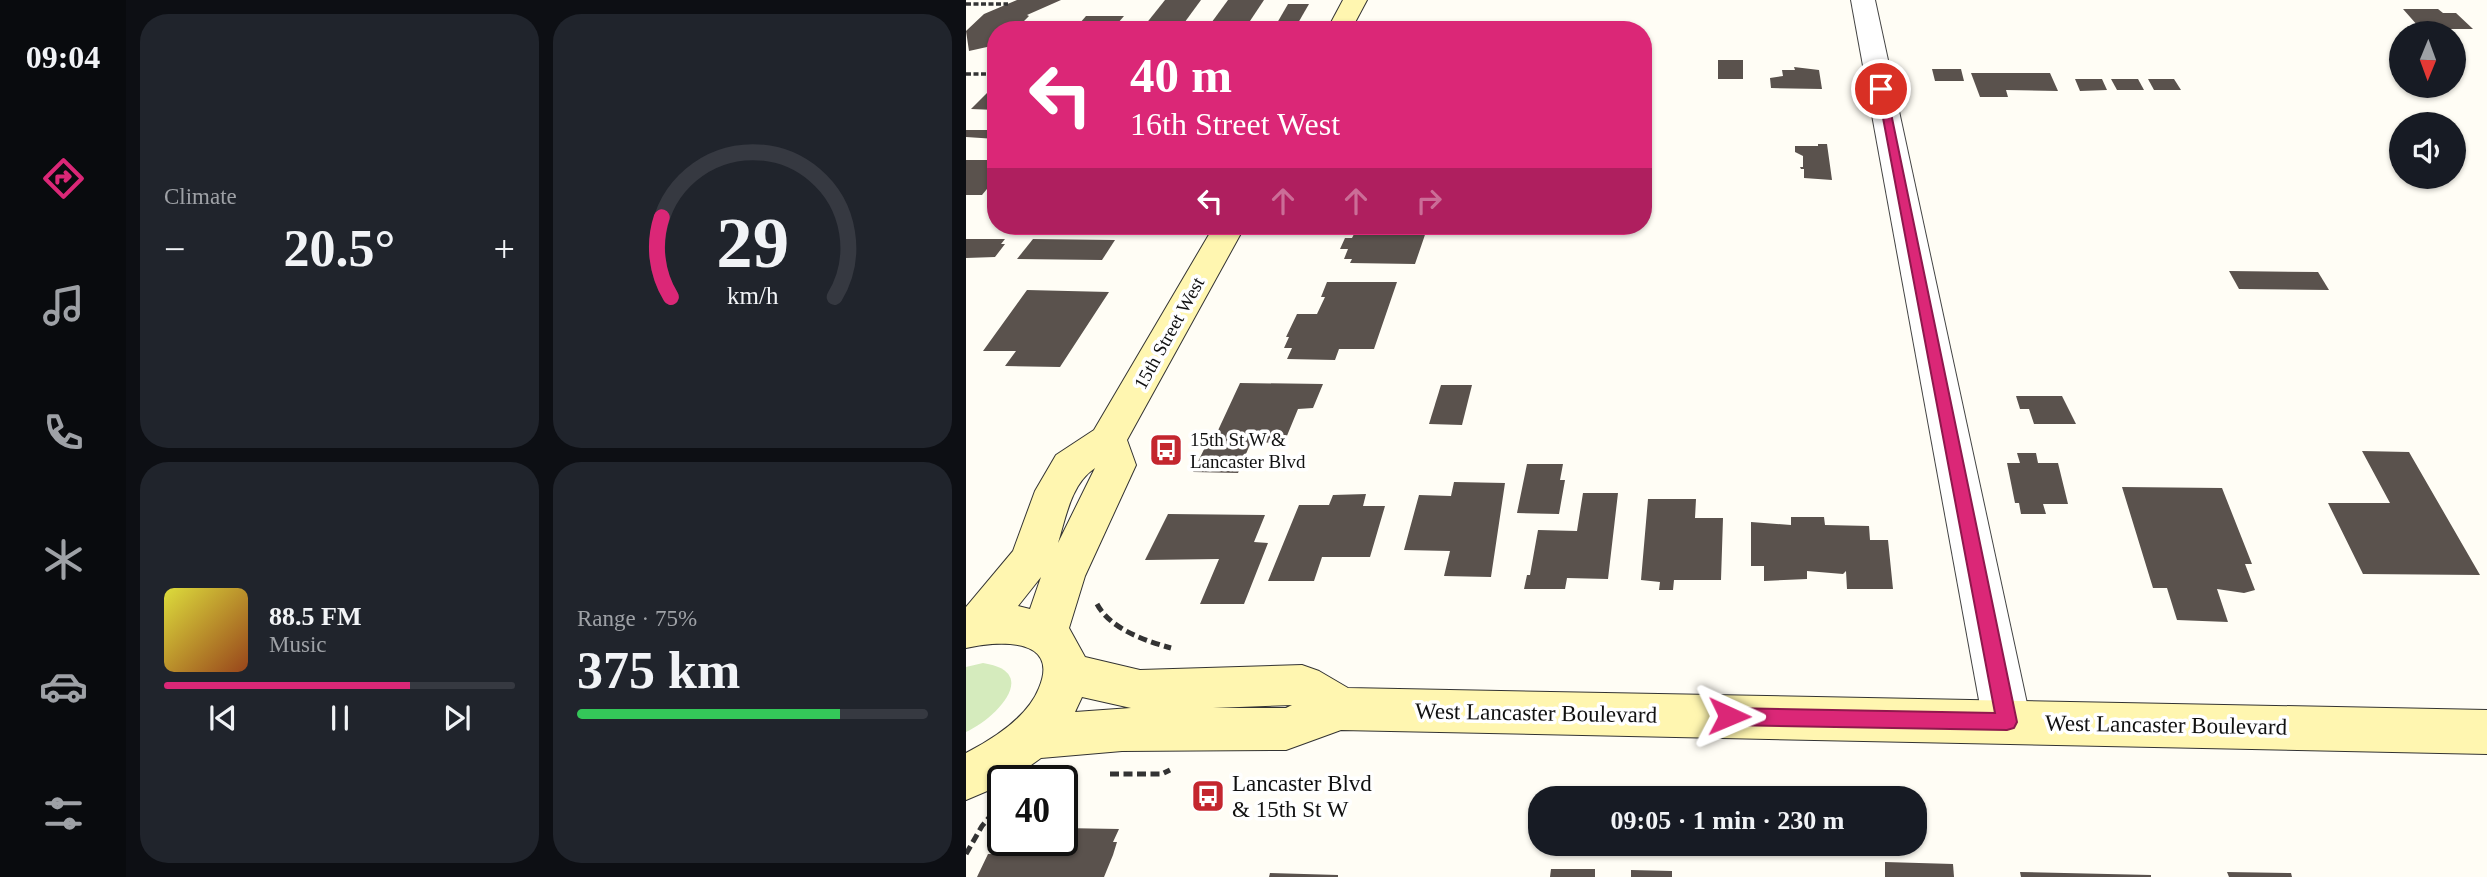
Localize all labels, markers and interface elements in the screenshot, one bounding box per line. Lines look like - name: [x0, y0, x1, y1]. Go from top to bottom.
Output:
- north arrow: [2389, 21, 2466, 98]
- map controls: [2389, 21, 2466, 189]
- text: 09:04: [26, 39, 100, 75]
- text: 40 m: [1130, 48, 1232, 103]
- icon: left: [1015, 49, 1106, 140]
- pin: [1851, 59, 1911, 119]
- icon: arrive: [1862, 70, 1900, 108]
- text: 16th Street West: [1130, 106, 1340, 142]
- button: sound: [2389, 112, 2466, 189]
- icon: directions: [39, 154, 88, 203]
- icon: left: [1191, 182, 1229, 220]
- icon: ahead: [1264, 182, 1302, 220]
- icon: ahead: [1337, 182, 1375, 220]
- icon: right: [1410, 182, 1448, 220]
- text: Climate: [164, 184, 237, 209]
- text: 29: [716, 202, 789, 283]
- text: 20.5°: [284, 220, 395, 277]
- text: −: [164, 228, 185, 270]
- text: +: [494, 228, 515, 270]
- street label: 15th Street West: [1130, 273, 1209, 393]
- icon: music: [39, 281, 88, 330]
- text: km/h: [727, 282, 779, 309]
- icon: phone: [39, 408, 88, 457]
- place label: 15th St W & Lancaster Blvd: [1190, 429, 1306, 472]
- bus stop icon: 15th St W & Lancaster Blvd: [1147, 431, 1185, 469]
- icon: climate: [39, 535, 88, 584]
- text: 88.5 FM: [269, 602, 361, 631]
- text: Range · 75%: [577, 606, 697, 631]
- text: Music: [269, 632, 327, 657]
- text: 375 km: [577, 642, 740, 699]
- icon: car: [39, 662, 88, 711]
- position arrow: [1692, 679, 1766, 753]
- street label: West Lancaster Boulevard: [1415, 698, 1658, 728]
- icon: previous: [204, 699, 242, 737]
- icon: pause: [321, 699, 359, 737]
- icon: next: [438, 699, 476, 737]
- street label: West Lancaster Boulevard: [2045, 710, 2288, 740]
- speed limit sign: 40: [987, 765, 1078, 856]
- place label: Lancaster Blvd & 15th St W: [1232, 771, 1372, 822]
- bus stop icon: Lancaster Blvd & 15th St W: [1189, 777, 1227, 815]
- icon: filters: [39, 789, 88, 838]
- text: 09:05 · 1 min · 230 m: [1611, 806, 1845, 835]

